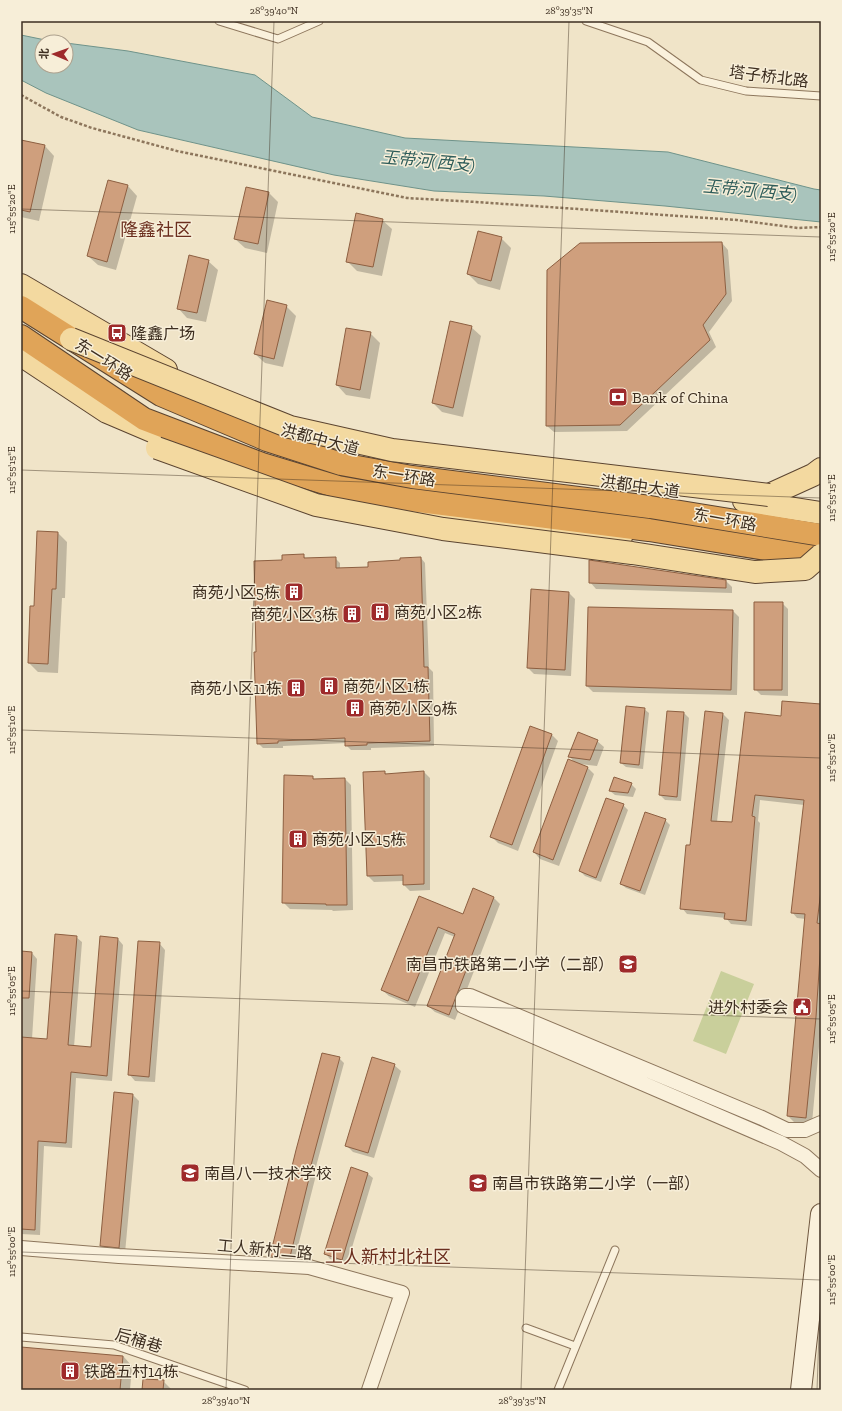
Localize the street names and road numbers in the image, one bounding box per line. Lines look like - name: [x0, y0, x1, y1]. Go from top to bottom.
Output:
- street label: 塔子桥北路: [728, 62, 810, 91]
- street label: 东一环路: [72, 334, 136, 384]
- street label: 洪都中大道: [279, 420, 361, 459]
- street label: 东一环路: [371, 461, 437, 490]
- street label: 洪都中大道: [599, 472, 681, 501]
- street label: 东一环路: [692, 505, 758, 534]
- street label: 工人新村二路: [216, 1236, 314, 1263]
- street label: 后桶巷: [113, 1324, 165, 1357]

